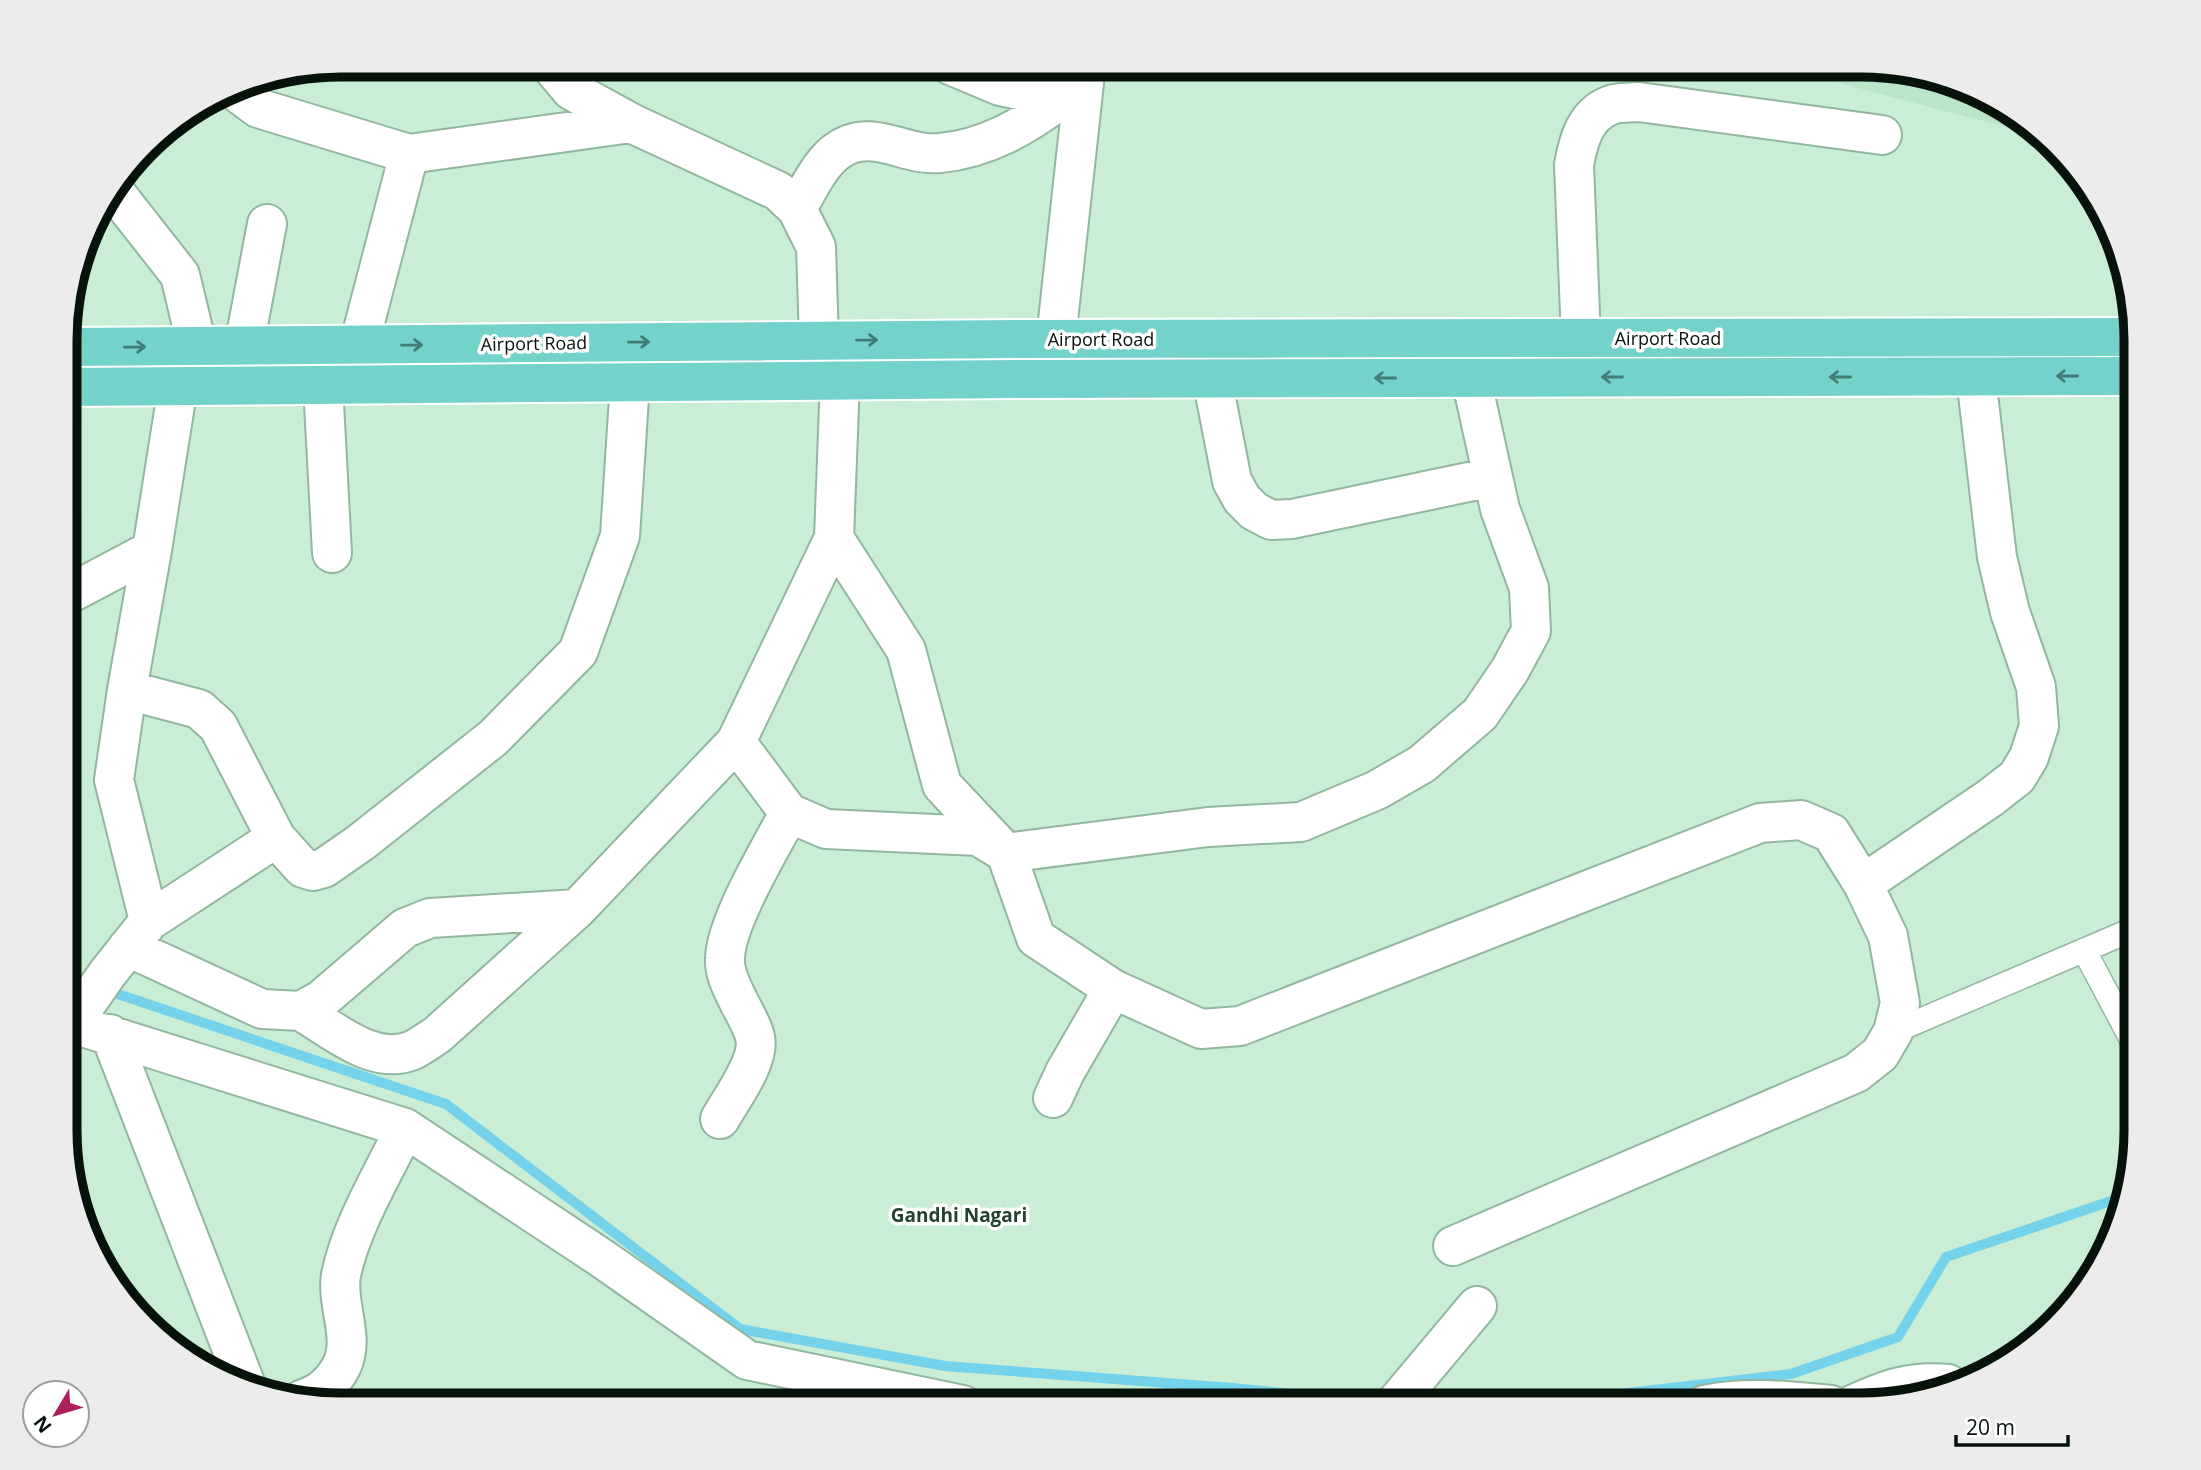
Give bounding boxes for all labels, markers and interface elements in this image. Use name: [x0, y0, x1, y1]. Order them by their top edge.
street label: Airport Road: [1615, 326, 1721, 350]
street label: Airport Road: [1048, 327, 1154, 351]
street label: Airport Road: [481, 330, 587, 356]
one-way arrow: [855, 333, 878, 347]
one-way arrow: [628, 336, 651, 349]
one-way arrow: [400, 338, 423, 351]
one-way arrow: [124, 340, 147, 354]
one-way arrow: [2056, 369, 2079, 383]
one-way arrow: [1601, 370, 1624, 384]
one-way arrow: [1829, 370, 1852, 384]
one-way arrow: [1374, 371, 1397, 385]
district label: Gandhi Nagari: [891, 1202, 1027, 1228]
north arrow: [21, 1379, 91, 1449]
scale bar: [1956, 1404, 2068, 1448]
text: N: [28, 1410, 58, 1439]
text: 20 m: [1966, 1413, 2015, 1441]

